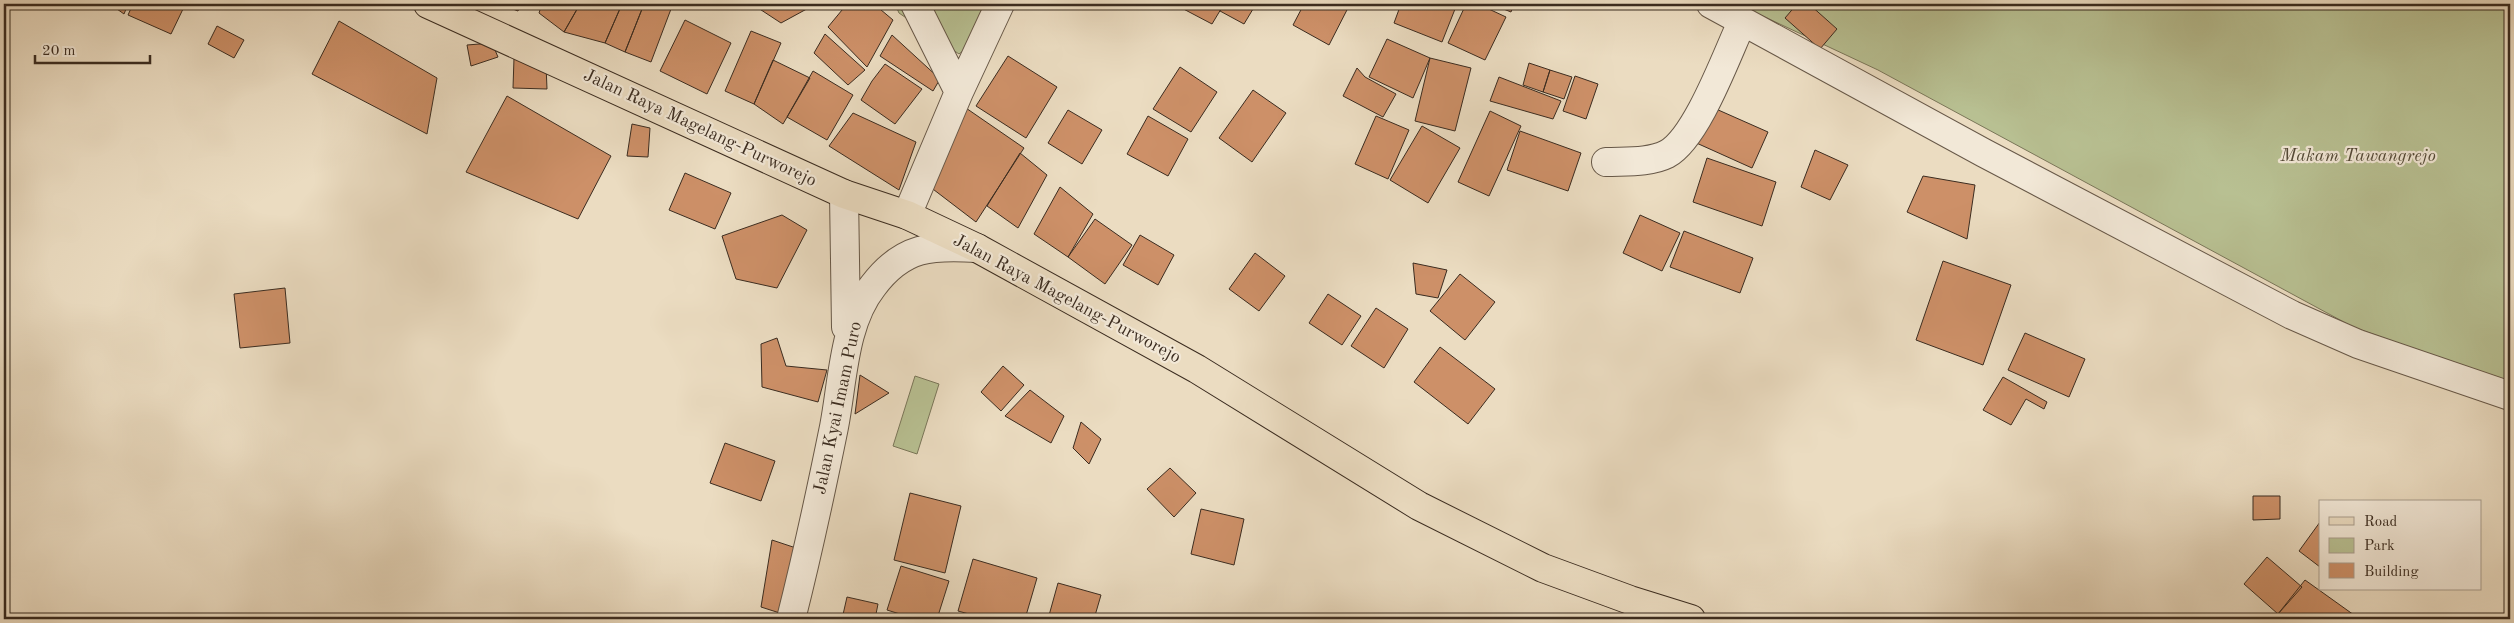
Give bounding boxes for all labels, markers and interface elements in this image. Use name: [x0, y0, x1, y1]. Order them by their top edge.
scale bar: [35, 32, 150, 64]
text: 20 m: [42, 44, 76, 59]
street label: Jalan Raya Magelang-Purworejo: [581, 66, 819, 190]
park label: Makam Tawangrejo: [2279, 147, 2436, 165]
street label: Jalan Raya Magelang-Purworejo: [950, 231, 1184, 367]
street label: Jalan Kyai Imam Puro: [811, 320, 865, 496]
legend: [2319, 500, 2482, 590]
text: Road: [2364, 515, 2398, 530]
text: Park: [2364, 539, 2395, 554]
text: Building: [2364, 565, 2419, 580]

